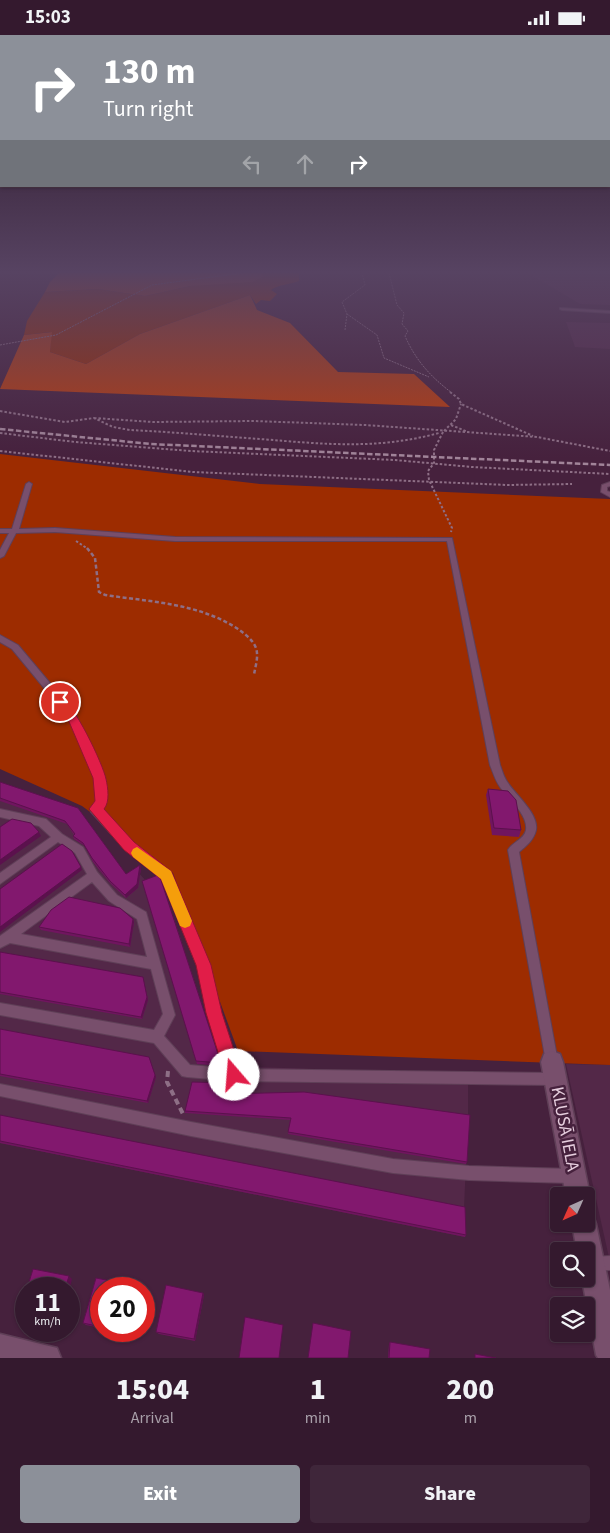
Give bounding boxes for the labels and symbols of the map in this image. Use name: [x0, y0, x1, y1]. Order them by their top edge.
pin: [39, 681, 81, 723]
position arrow: [207, 1048, 259, 1100]
street label: KLUSĀ IELA: [545, 1084, 586, 1174]
north arrow: [550, 1187, 595, 1233]
speed limit sign: 20: [90, 1277, 155, 1342]

